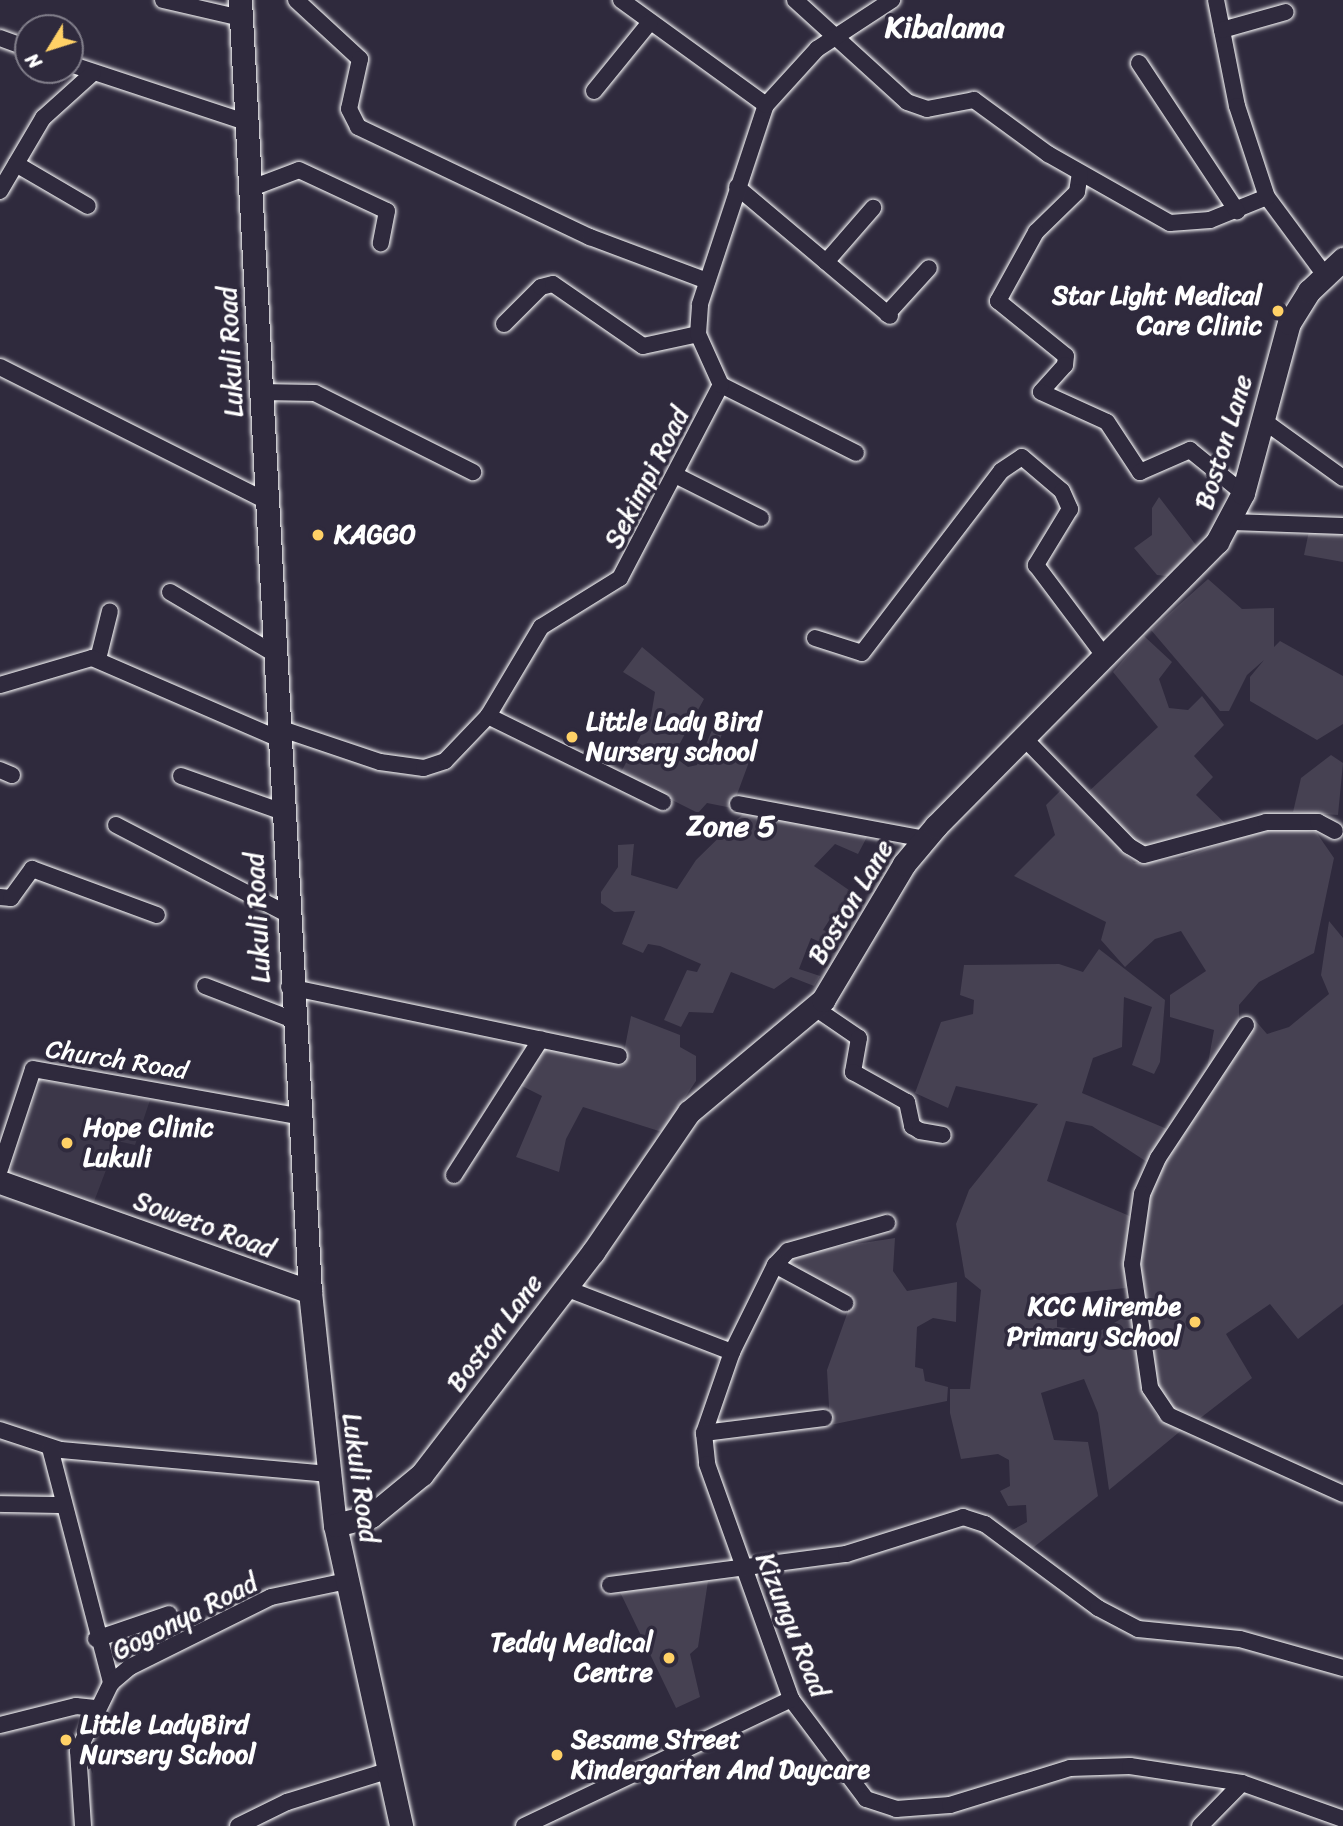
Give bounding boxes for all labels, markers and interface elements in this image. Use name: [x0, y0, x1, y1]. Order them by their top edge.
district label: Kibalama: [885, 9, 1005, 45]
north arrow: [14, 14, 84, 84]
text: N: [17, 46, 51, 76]
place label: Star Light Medical Care Clinic: [1052, 280, 1262, 342]
street label: Lukuli Road: [212, 286, 250, 418]
marker: Star Light Medical Care Clinic: [1268, 301, 1288, 321]
street label: Boston Lane: [1189, 371, 1259, 513]
street label: Sekimpi Road: [598, 402, 696, 554]
place label: KAGGO: [334, 519, 416, 551]
marker: KAGGO: [308, 525, 328, 545]
place label: Little Lady Bird Nursery school: [586, 706, 761, 768]
marker: Little Lady Bird Nursery school: [564, 729, 580, 745]
district label: Zone 5: [686, 808, 776, 844]
street label: Boston Lane: [802, 834, 900, 970]
street label: Lukuli Road: [239, 852, 277, 984]
street label: Church Road: [44, 1033, 190, 1087]
place label: Hope Clinic Lukuli: [83, 1112, 213, 1174]
marker: Hope Clinic Lukuli: [57, 1133, 77, 1153]
street label: Soweto Road: [129, 1185, 279, 1265]
street label: Boston Lane: [441, 1268, 549, 1398]
place label: KCC Mirembe Primary School: [1007, 1291, 1181, 1352]
marker: KCC Mirembe Primary School: [1187, 1314, 1203, 1330]
street label: Lukuli Road: [335, 1411, 385, 1545]
street label: Kizungu Road: [749, 1548, 835, 1702]
street label: Gogonya Road: [107, 1567, 263, 1667]
place label: Teddy Medical Centre: [491, 1627, 653, 1688]
marker: Teddy Medical Centre: [659, 1648, 679, 1668]
place label: Little LadyBird Nursery School: [80, 1709, 256, 1770]
place label: Sesame Street Kindergarten And Daycare: [571, 1724, 870, 1786]
marker: Little LadyBird Nursery School: [58, 1732, 74, 1748]
marker: Sesame Street Kindergarten And Daycare: [549, 1747, 565, 1763]

